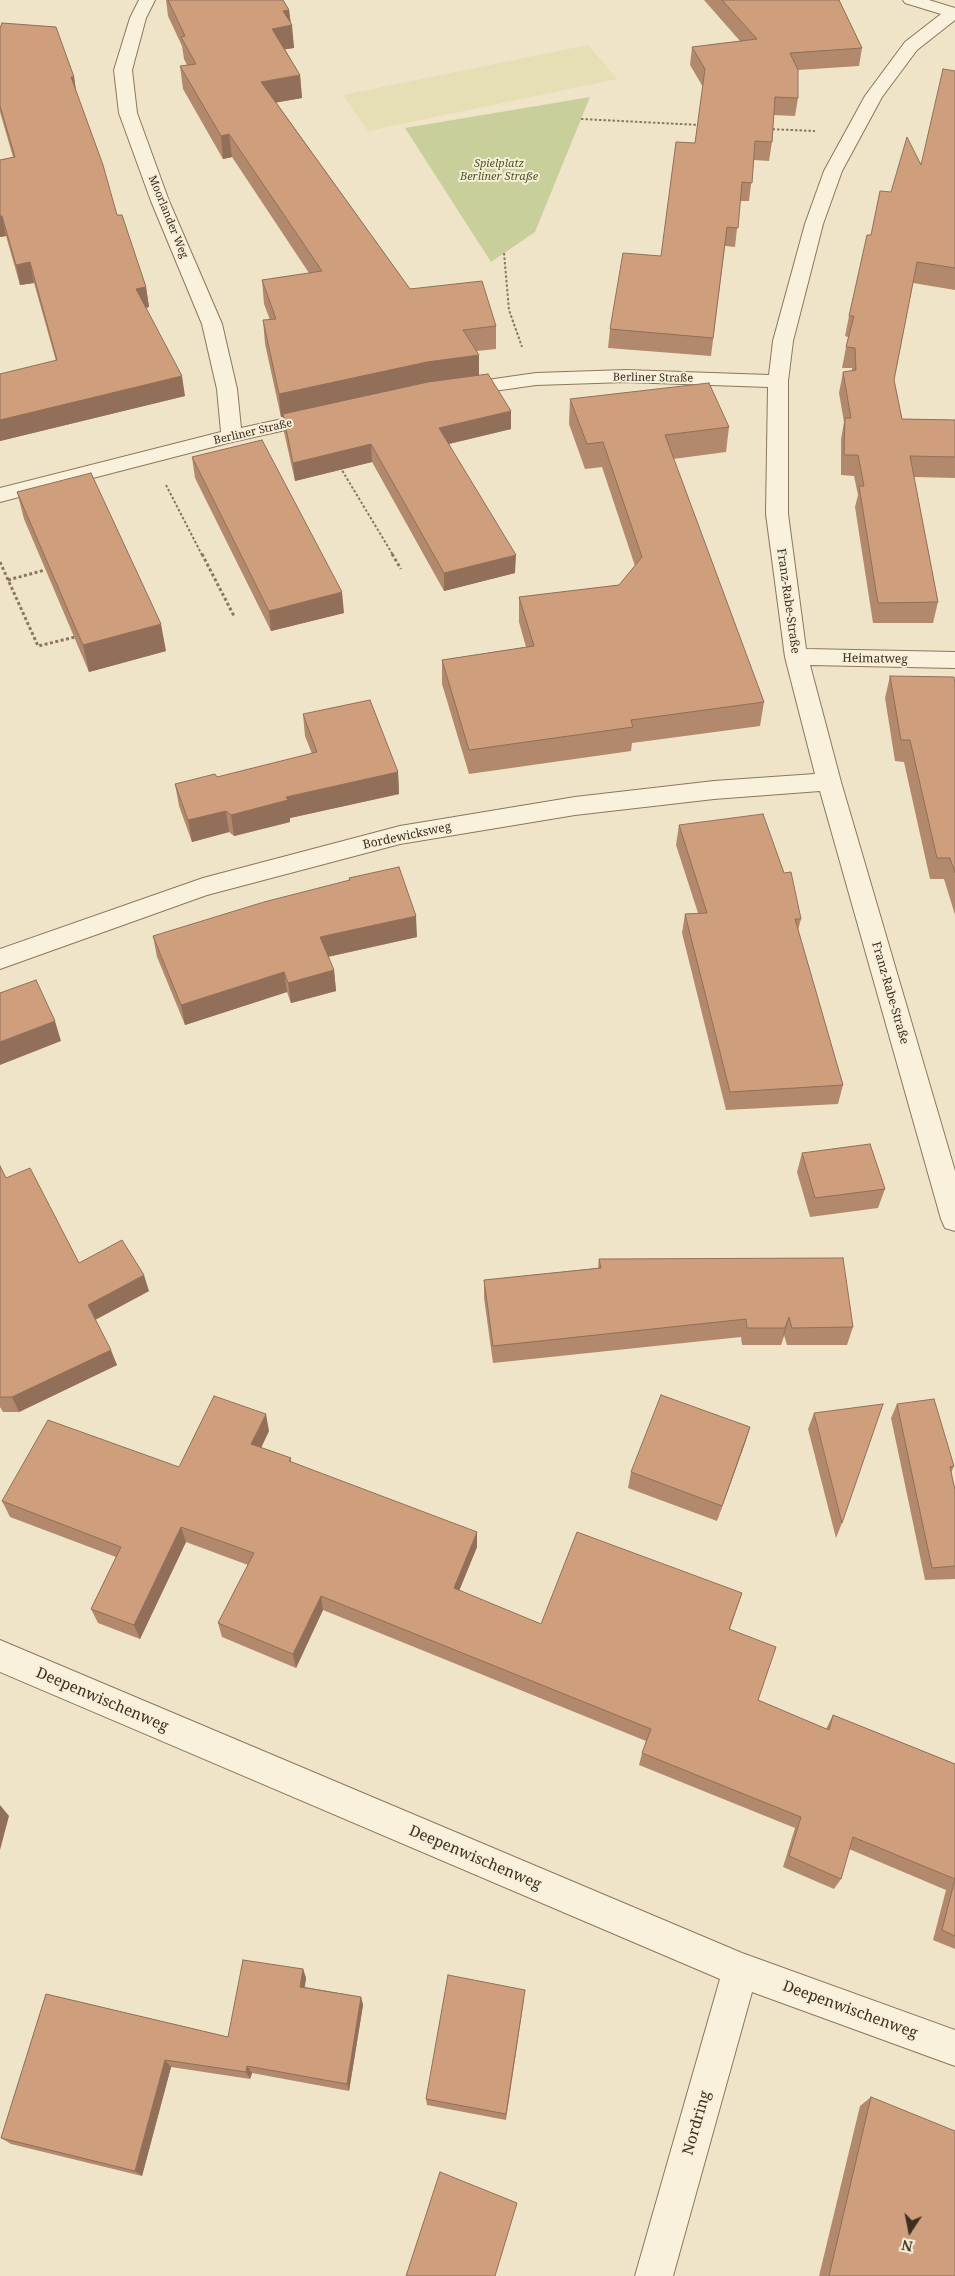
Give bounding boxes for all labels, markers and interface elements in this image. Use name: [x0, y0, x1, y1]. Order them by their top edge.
park label: Spielplatz Berliner Straße: [460, 157, 538, 183]
street label: Moorlander Weg: [145, 174, 191, 260]
street label: Berliner Straße: [613, 371, 693, 385]
street label: Berliner Straße: [212, 417, 294, 447]
street label: Franz-Rabe-Straße: [773, 547, 803, 655]
street label: Heimatweg: [842, 651, 908, 667]
street label: Bordewicksweg: [362, 820, 452, 852]
street label: Franz-Rabe-Straße: [868, 940, 912, 1046]
street label: Deepenwischenweg: [33, 1664, 171, 1736]
street label: Deepenwischenweg: [406, 1822, 544, 1894]
street label: Deepenwischenweg: [780, 1977, 920, 2043]
street label: Nordring: [679, 2089, 715, 2157]
north arrow: [885, 2206, 935, 2256]
text: N: [900, 2236, 914, 2257]

